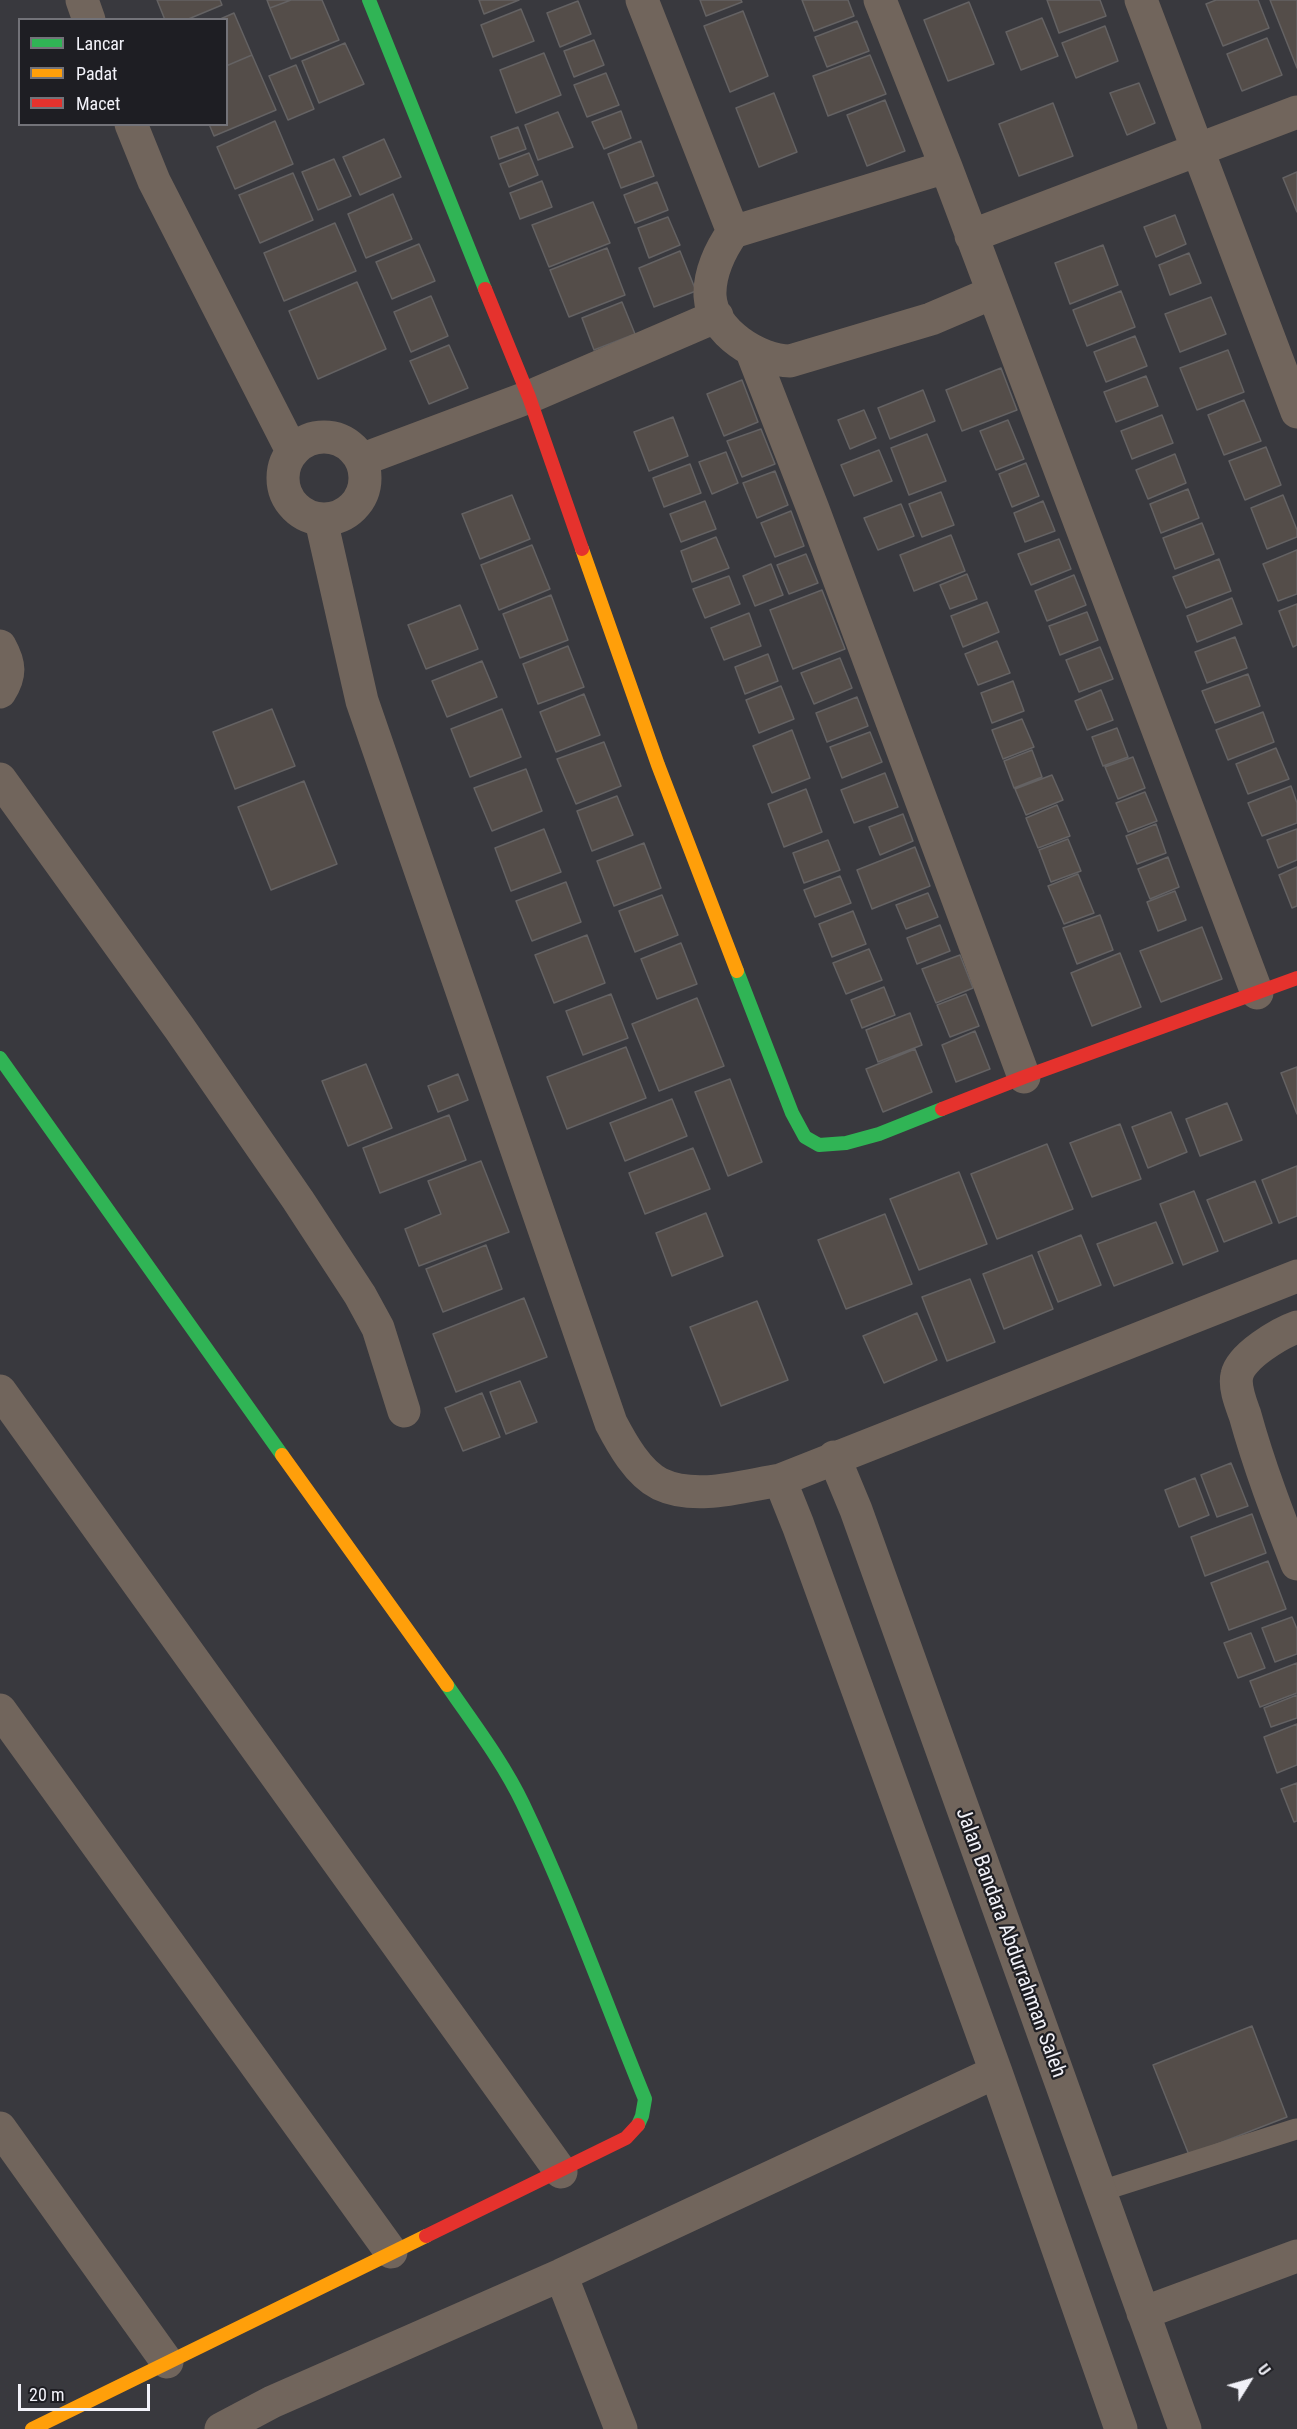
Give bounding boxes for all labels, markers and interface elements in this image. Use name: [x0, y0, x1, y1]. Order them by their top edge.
legend: [18, 18, 228, 126]
text: Lancar: [76, 33, 124, 54]
text: Padat: [76, 63, 117, 84]
text: Macet: [76, 93, 120, 114]
street label: Jalan Bandara Abdurrahman Saleh: [949, 1805, 1071, 2081]
north arrow: [1219, 2351, 1279, 2411]
text: U: [1253, 2360, 1274, 2379]
scale bar: [21, 2372, 153, 2410]
text: 20 m: [29, 2384, 64, 2405]

